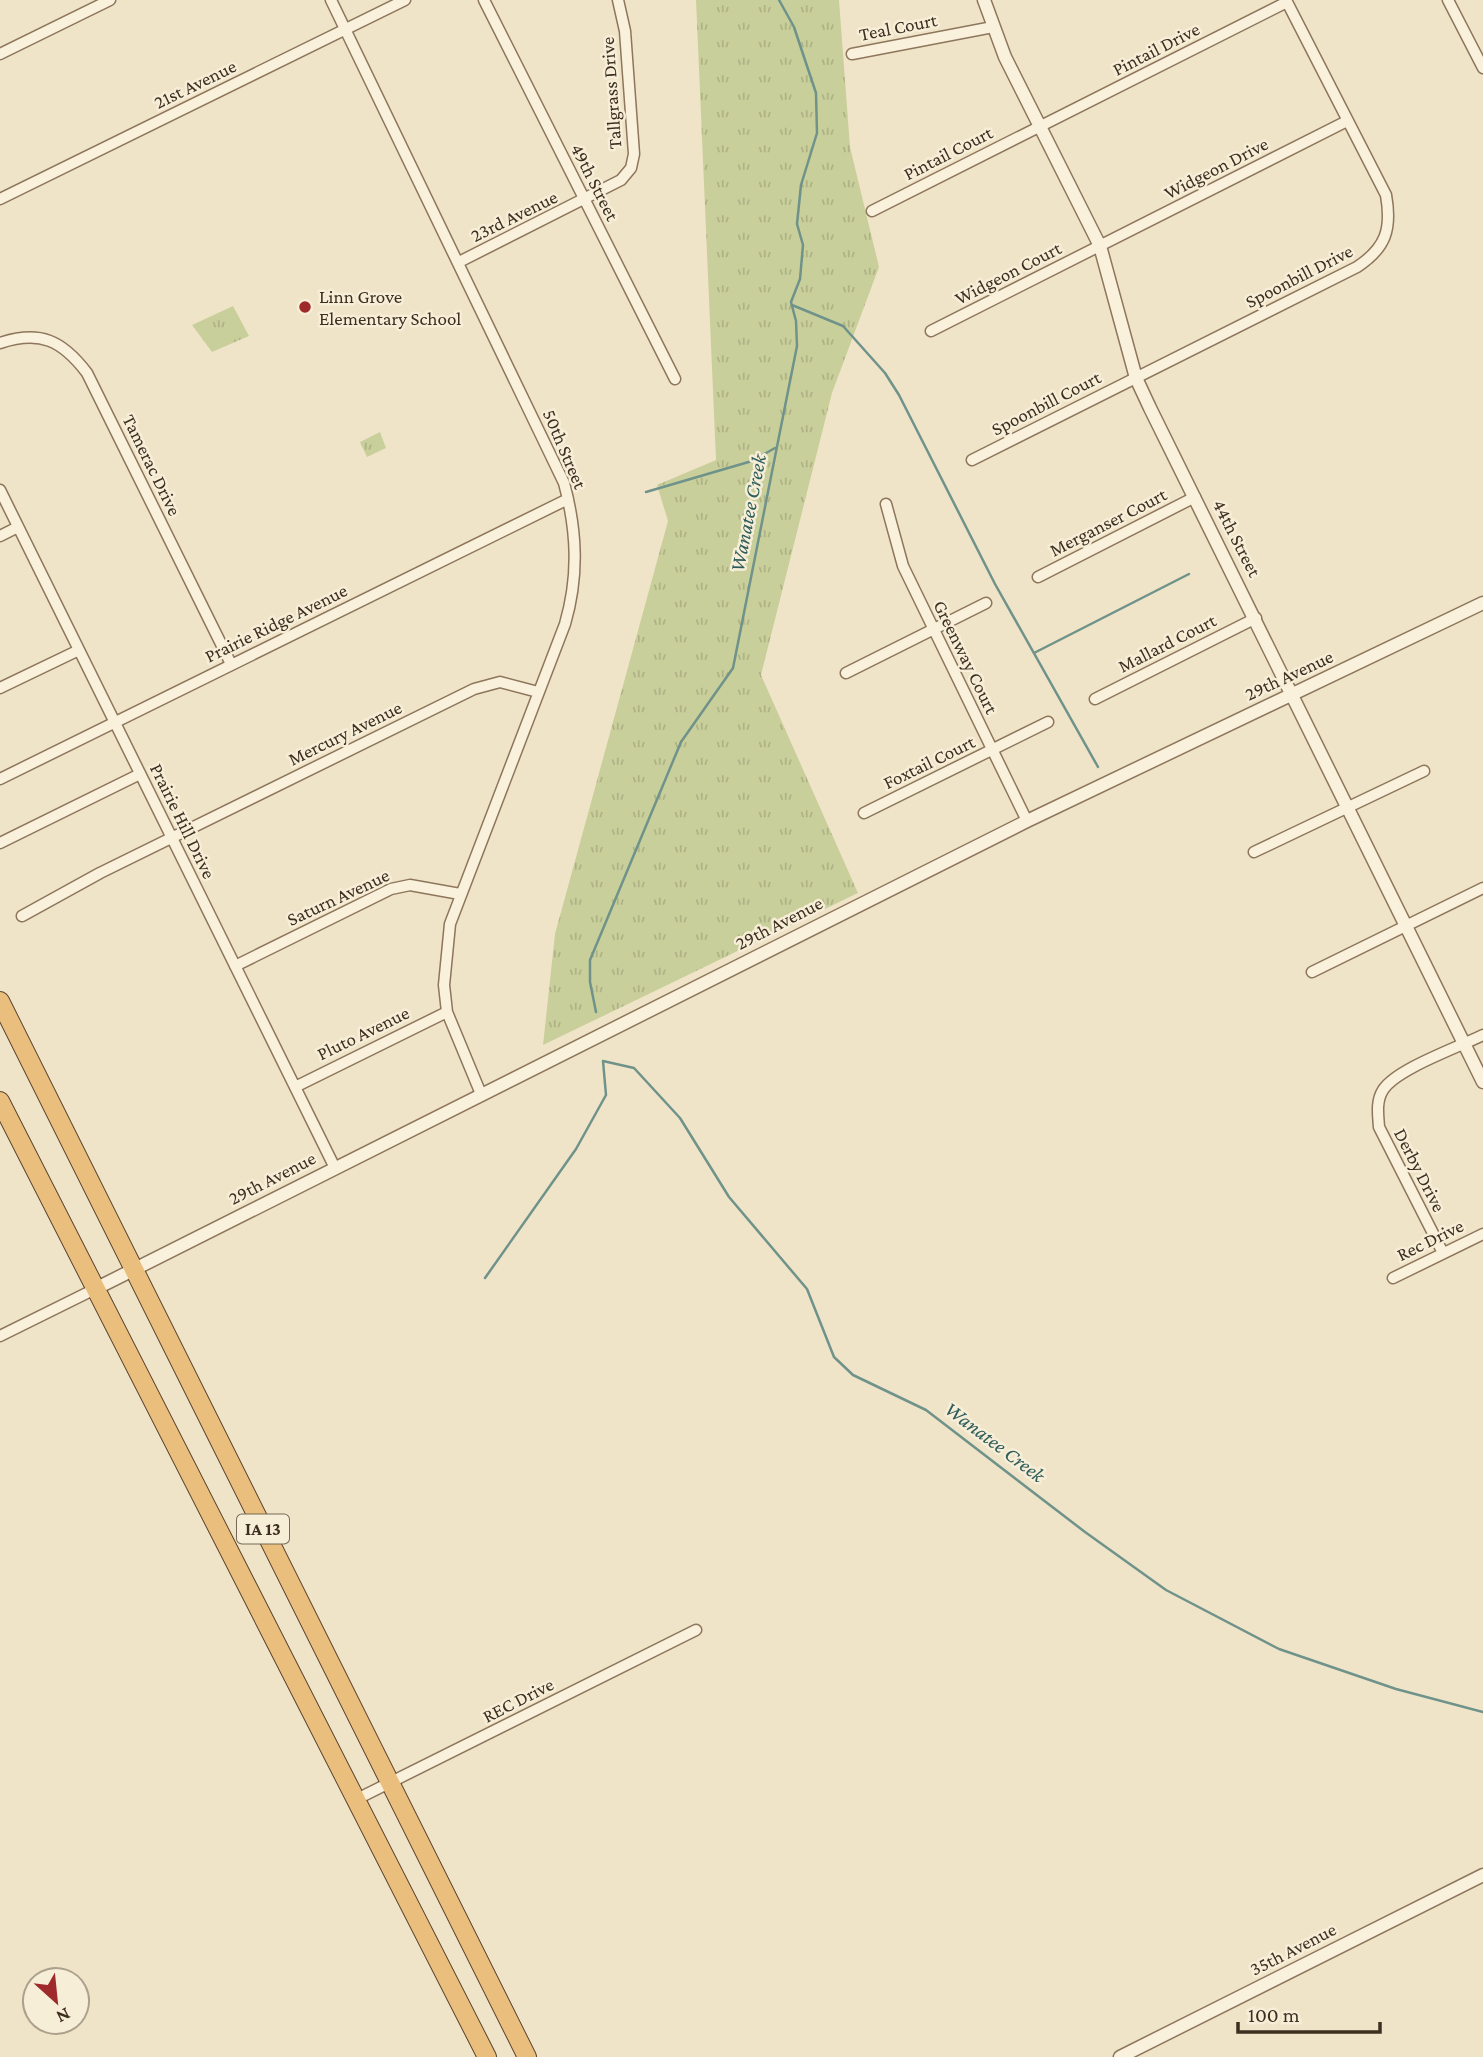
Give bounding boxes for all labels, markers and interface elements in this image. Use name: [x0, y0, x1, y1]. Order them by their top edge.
street label: Teal Court: [857, 9, 939, 45]
street label: Pintail Drive: [1109, 18, 1203, 80]
street label: Tallgrass Drive: [597, 36, 625, 150]
street label: 21st Avenue: [151, 55, 239, 113]
street label: Pintail Court: [900, 121, 997, 184]
street label: Widgeon Drive: [1160, 133, 1272, 203]
street label: 49th Street: [567, 140, 624, 225]
street label: 23rd Avenue: [467, 186, 561, 246]
street label: Widgeon Court: [951, 237, 1065, 309]
street label: Spoonbill Drive: [1242, 240, 1356, 312]
place label: Linn Grove Elementary School: [319, 286, 461, 329]
marker: Linn Grove Elementary School: [297, 299, 313, 315]
street label: Spoonbill Court: [988, 366, 1105, 440]
street label: 50th Street: [539, 406, 591, 493]
street label: Tamerac Drive: [118, 411, 186, 519]
water label: Wanatee Creek: [725, 451, 771, 574]
street label: Merganser Court: [1046, 483, 1171, 561]
street label: 44th Street: [1209, 496, 1266, 581]
street label: Prairie Ridge Avenue: [201, 579, 351, 667]
street label: Greenway Court: [929, 597, 1003, 718]
street label: Mallard Court: [1115, 609, 1220, 677]
street label: 29th Avenue: [1242, 645, 1336, 705]
street label: Mercury Avenue: [285, 696, 405, 770]
street label: Foxtail Court: [880, 731, 979, 793]
street label: Prairie Hill Drive: [146, 760, 220, 882]
street label: Saturn Avenue: [283, 864, 393, 930]
street label: 29th Avenue: [732, 892, 826, 954]
street label: Pluto Avenue: [314, 1002, 412, 1064]
street label: Derby Drive: [1390, 1125, 1450, 1215]
street label: 29th Avenue: [225, 1147, 319, 1209]
street label: Rec Drive: [1393, 1215, 1467, 1265]
water label: Wanatee Creek: [940, 1397, 1050, 1488]
road number: IA 13: [237, 1514, 289, 1544]
street label: REC Drive: [479, 1673, 557, 1727]
street label: 35th Avenue: [1246, 1918, 1340, 1980]
north arrow: [21, 1966, 91, 2036]
scale bar: [1238, 1990, 1380, 2034]
text: N: [53, 2003, 74, 2028]
text: 100 m: [1248, 2003, 1300, 2027]

